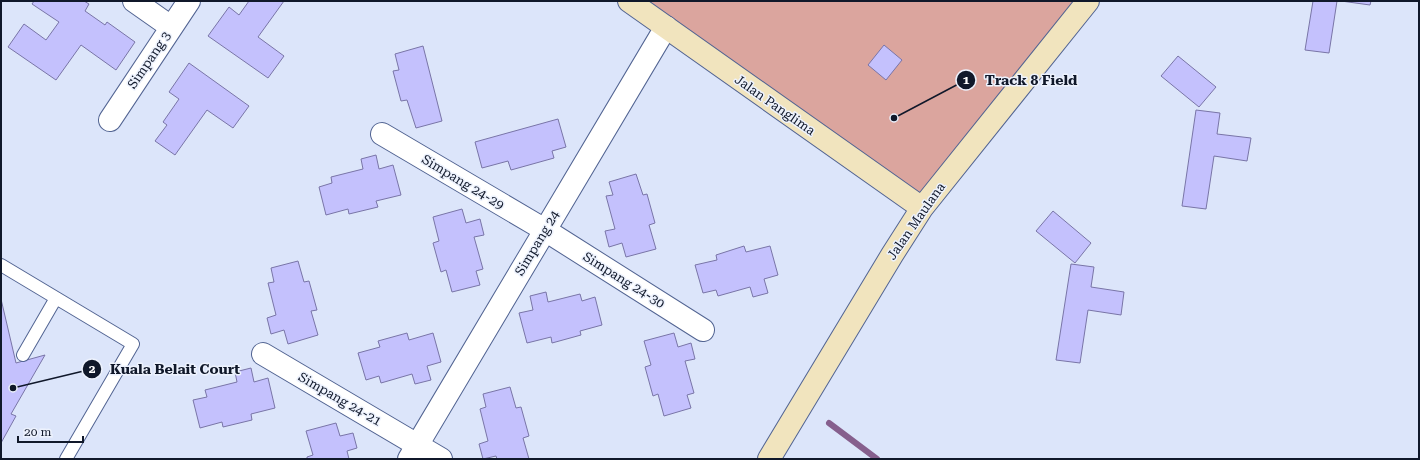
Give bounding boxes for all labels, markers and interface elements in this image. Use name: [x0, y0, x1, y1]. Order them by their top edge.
street label: Simpang 3: [124, 29, 174, 91]
callout: Track 8 Field: [956, 67, 1085, 93]
street label: Jalan Panglima: [732, 72, 818, 138]
text: Track 8 Field: [985, 72, 1078, 88]
text: 1: [963, 73, 970, 87]
street label: Simpang 24-29: [419, 152, 507, 212]
street label: Jalan Maulana: [884, 180, 948, 262]
street label: Simpang 24: [512, 207, 563, 278]
street label: Simpang 24-30: [580, 249, 668, 311]
callout: Kuala Belait Court: [82, 356, 248, 382]
text: Kuala Belait Court: [110, 361, 240, 377]
text: 2: [89, 362, 96, 376]
street label: Simpang 24-21: [296, 369, 384, 429]
scale bar: [18, 418, 83, 444]
text: 20 m: [24, 425, 51, 439]

